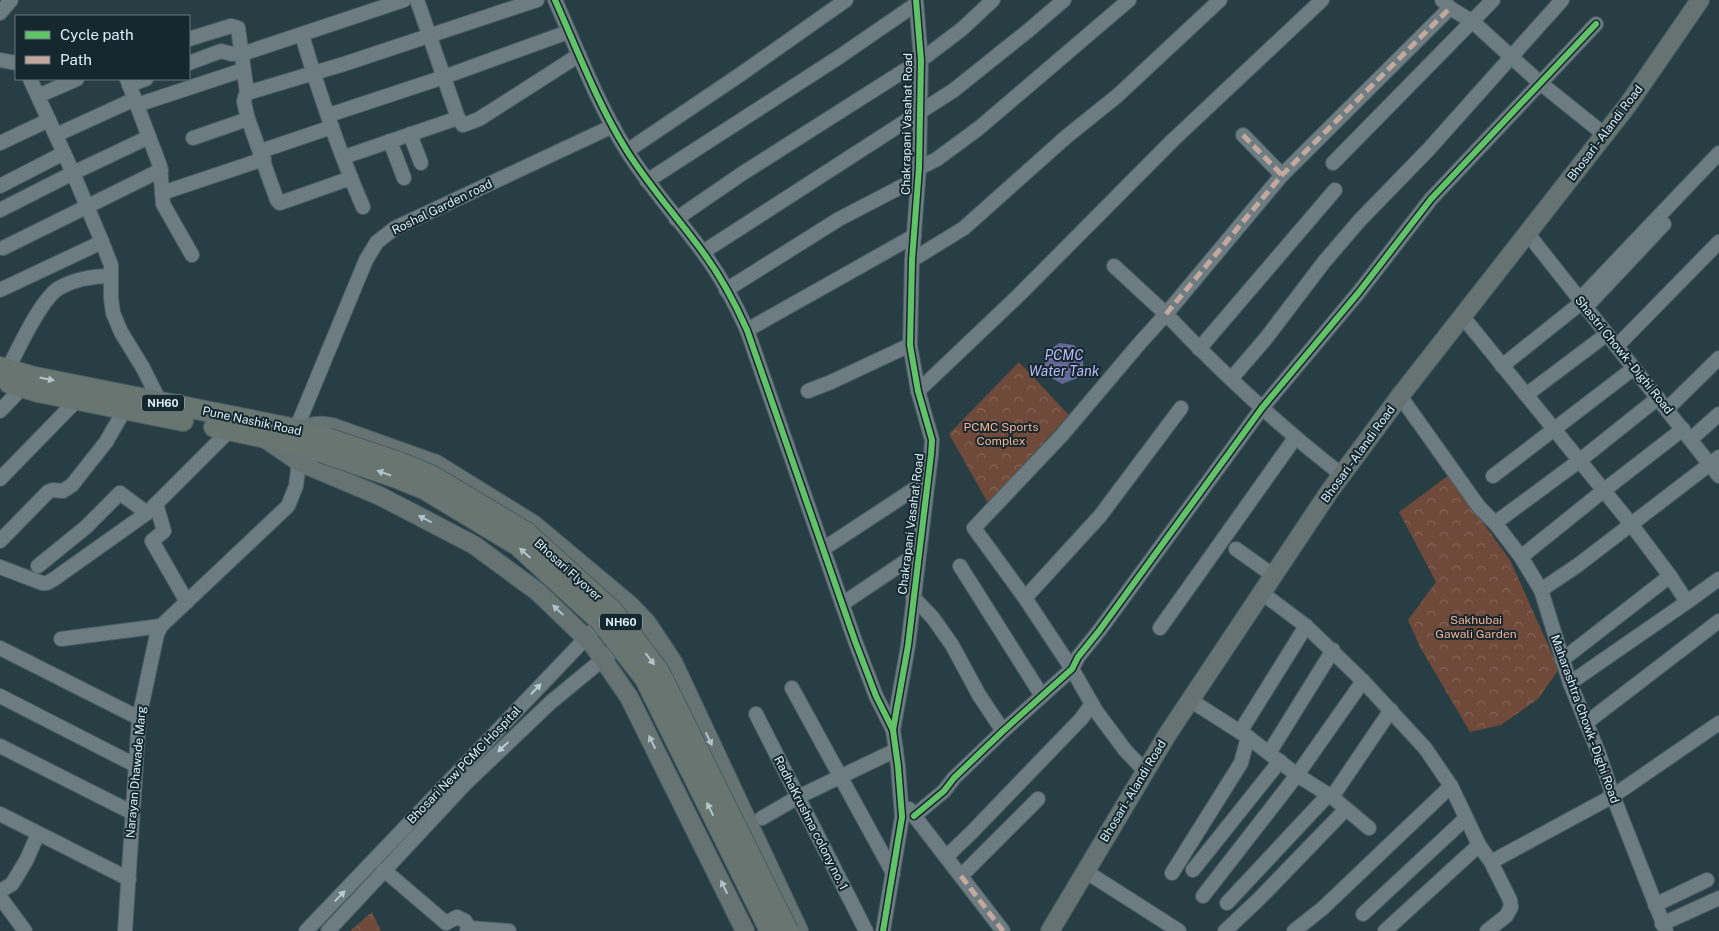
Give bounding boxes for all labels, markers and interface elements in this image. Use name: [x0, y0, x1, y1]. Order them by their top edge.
legend: [15, 15, 190, 80]
text: Cycle path: [60, 26, 134, 43]
text: Path: [60, 51, 92, 68]
street label: Chakrapani Vasahat Road: [899, 53, 915, 195]
street label: Bhosari - Alandi Road: [1564, 82, 1646, 184]
street label: Roshal Garden road: [390, 177, 494, 237]
street label: Shastri Chowk - Dighi Road: [1572, 293, 1676, 417]
water label: PCMC Water Tank: [1029, 347, 1100, 379]
one-way arrow: [39, 375, 55, 383]
road number: NH60: [142, 394, 184, 412]
street label: Bhosari - Alandi Road: [1318, 403, 1398, 505]
street label: Pune Nashik Road: [201, 404, 303, 438]
park label: PCMC Sports Complex: [964, 420, 1038, 448]
street label: Chakrapani Vasahat Road: [895, 453, 927, 595]
one-way arrow: [376, 469, 391, 477]
one-way arrow: [418, 515, 432, 523]
street label: Bhosari Flyover: [531, 536, 605, 604]
one-way arrow: [520, 547, 532, 559]
one-way arrow: [553, 604, 565, 616]
park label: Sakhubai Gawali Garden: [1435, 613, 1517, 641]
road number: NH60: [600, 614, 642, 630]
street label: Maharashtra Chowk - Dighi Road: [1548, 633, 1622, 805]
one-way arrow: [644, 652, 655, 665]
one-way arrow: [530, 684, 542, 696]
street label: Bhosari New PCMC Hospital: [404, 703, 524, 827]
street label: Narayan Dhawade Marg: [123, 705, 149, 839]
one-way arrow: [705, 732, 713, 746]
one-way arrow: [647, 735, 655, 749]
street label: Bhosari - Alandi Road: [1097, 738, 1169, 844]
one-way arrow: [497, 741, 509, 753]
street label: RadhaKrushna colony no. 1: [771, 754, 851, 892]
one-way arrow: [706, 802, 714, 816]
one-way arrow: [720, 880, 728, 894]
one-way arrow: [334, 890, 346, 902]

